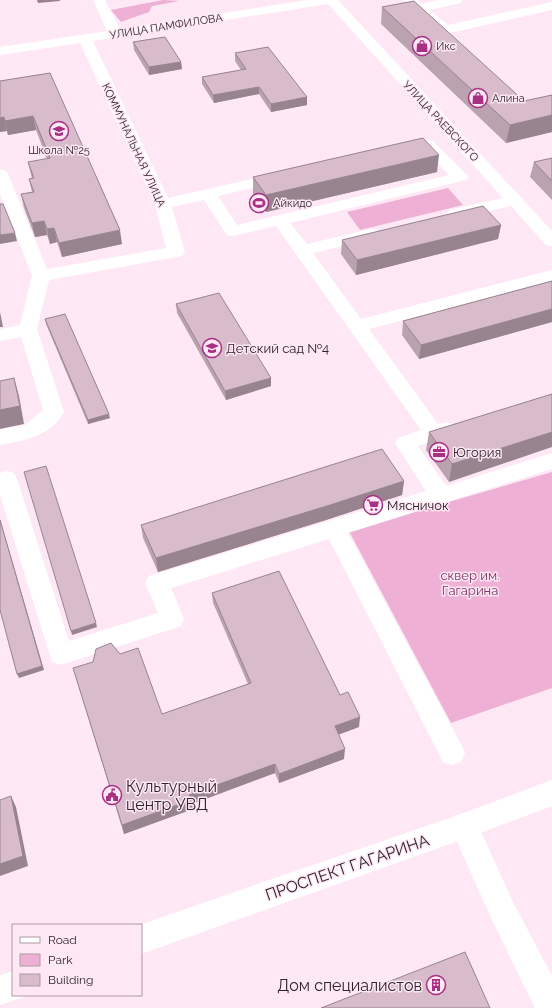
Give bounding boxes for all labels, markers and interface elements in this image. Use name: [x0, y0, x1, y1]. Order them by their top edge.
street label: УЛИЦА ПАМФИЛОВА: [109, 11, 224, 42]
shop icon: Икс: [411, 35, 433, 57]
place label: Икс: [436, 40, 456, 53]
street label: УЛИЦА РАЕВСКОГО: [400, 78, 481, 164]
street label: КОММУНАЛЬНАЯ УЛИЦА: [99, 81, 168, 210]
shop icon: Алина: [467, 87, 489, 109]
place label: Алина: [492, 92, 525, 105]
school or university icon: Школа №25: [48, 120, 70, 142]
place label: Школа №25: [28, 144, 90, 157]
sports icon: Айкидо: [248, 192, 270, 214]
place label: Айкидо: [273, 197, 313, 210]
school or university icon: Детский сад №4: [201, 337, 223, 359]
place label: Детский сад №4: [226, 341, 329, 356]
office icon: Югория: [428, 441, 450, 463]
place label: Югория: [453, 445, 501, 460]
supermarket icon: Мясничок: [362, 494, 384, 516]
place label: Мясничок: [387, 498, 449, 513]
park label: сквер им. Гагарина: [440, 568, 500, 598]
place label: Культурный центр УВД: [126, 777, 217, 814]
public building icon: Культурный центр УВД: [101, 784, 123, 806]
street label: ПРОСПЕКТ ГАГАРИНА: [263, 830, 432, 904]
legend: [12, 924, 142, 996]
text: Road: [48, 933, 77, 947]
text: Park: [48, 953, 73, 967]
text: Building: [48, 973, 94, 987]
building icon: Дом специалистов: [425, 974, 447, 996]
place label: Дом специалистов: [277, 976, 422, 995]

